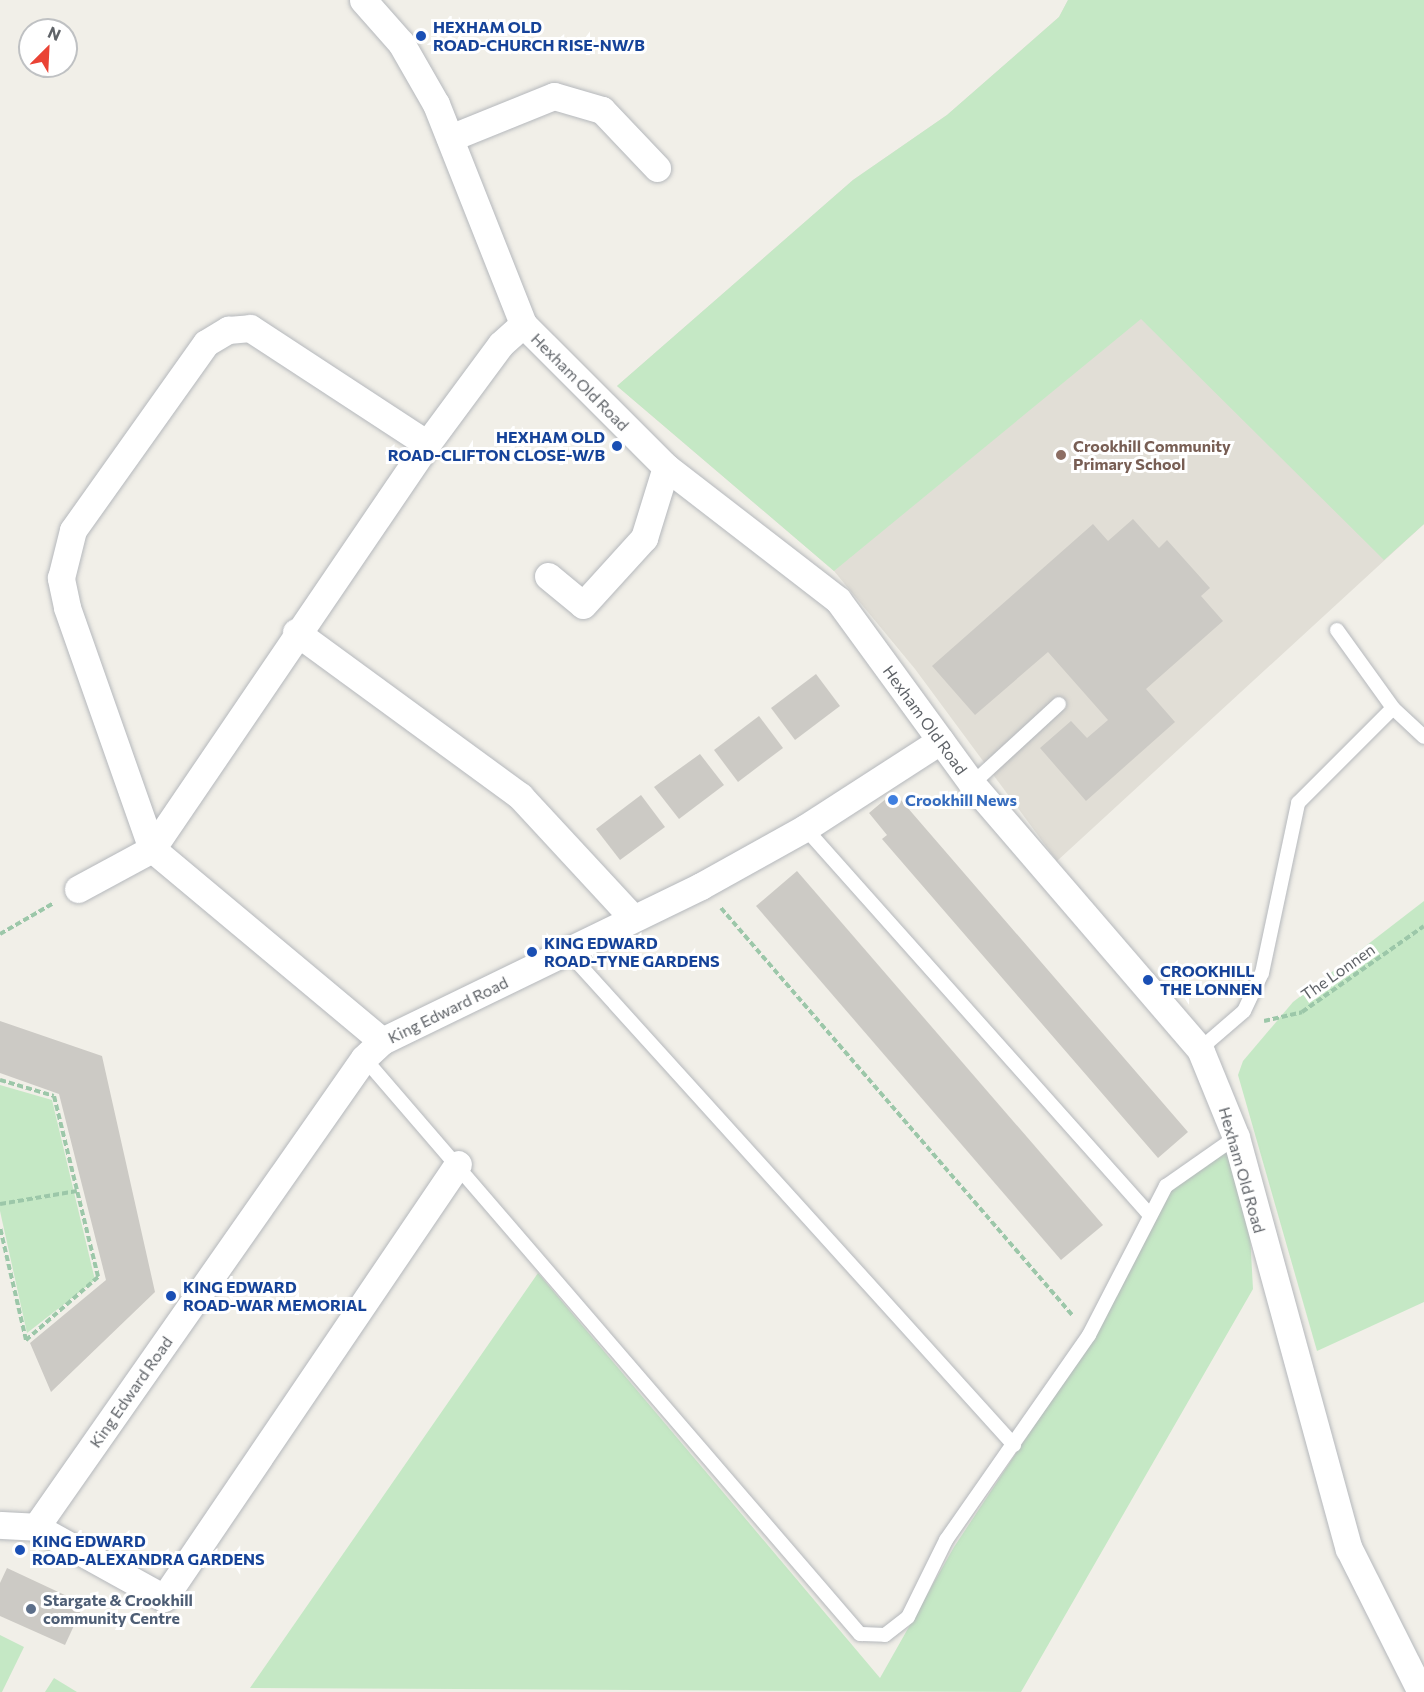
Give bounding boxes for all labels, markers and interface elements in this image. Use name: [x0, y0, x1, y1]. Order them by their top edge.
place label: HEXHAM OLD ROAD-CHURCH RISE-NW/B: [433, 17, 645, 55]
north arrow: [18, 18, 78, 78]
text: N: [45, 22, 64, 44]
marker: HEXHAM OLD ROAD-CHURCH RISE-NW/B: [414, 29, 428, 43]
street label: Hexham Old Road: [527, 329, 633, 435]
place label: HEXHAM OLD ROAD-CLIFTON CLOSE-W/B: [388, 427, 605, 465]
place label: Crookhill Community Primary School: [1073, 436, 1231, 474]
marker: HEXHAM OLD ROAD-CLIFTON CLOSE-W/B: [610, 439, 624, 453]
marker: Crookhill Community Primary School: [1054, 448, 1068, 462]
street label: Hexham Old Road: [879, 662, 971, 778]
place label: Crookhill News: [905, 790, 1017, 810]
marker: Crookhill News: [886, 793, 900, 807]
place label: KING EDWARD ROAD-TYNE GARDENS: [544, 933, 720, 971]
street label: The Lonnen: [1297, 940, 1379, 1004]
marker: KING EDWARD ROAD-TYNE GARDENS: [525, 945, 539, 959]
place label: CROOKHILL THE LONNEN: [1160, 961, 1263, 999]
street label: King Edward Road: [385, 973, 511, 1047]
marker: CROOKHILL THE LONNEN: [1141, 973, 1155, 987]
street label: Hexham Old Road: [1215, 1105, 1269, 1235]
place label: KING EDWARD ROAD-WAR MEMORIAL: [183, 1277, 367, 1315]
marker: KING EDWARD ROAD-WAR MEMORIAL: [164, 1289, 178, 1303]
street label: King Edward Road: [85, 1333, 177, 1451]
place label: KING EDWARD ROAD-ALEXANDRA GARDENS: [32, 1531, 265, 1569]
marker: KING EDWARD ROAD-ALEXANDRA GARDENS: [13, 1543, 27, 1557]
place label: Stargate & Crookhill community Centre: [43, 1590, 193, 1628]
marker: Stargate & Crookhill community Centre: [24, 1602, 38, 1616]

